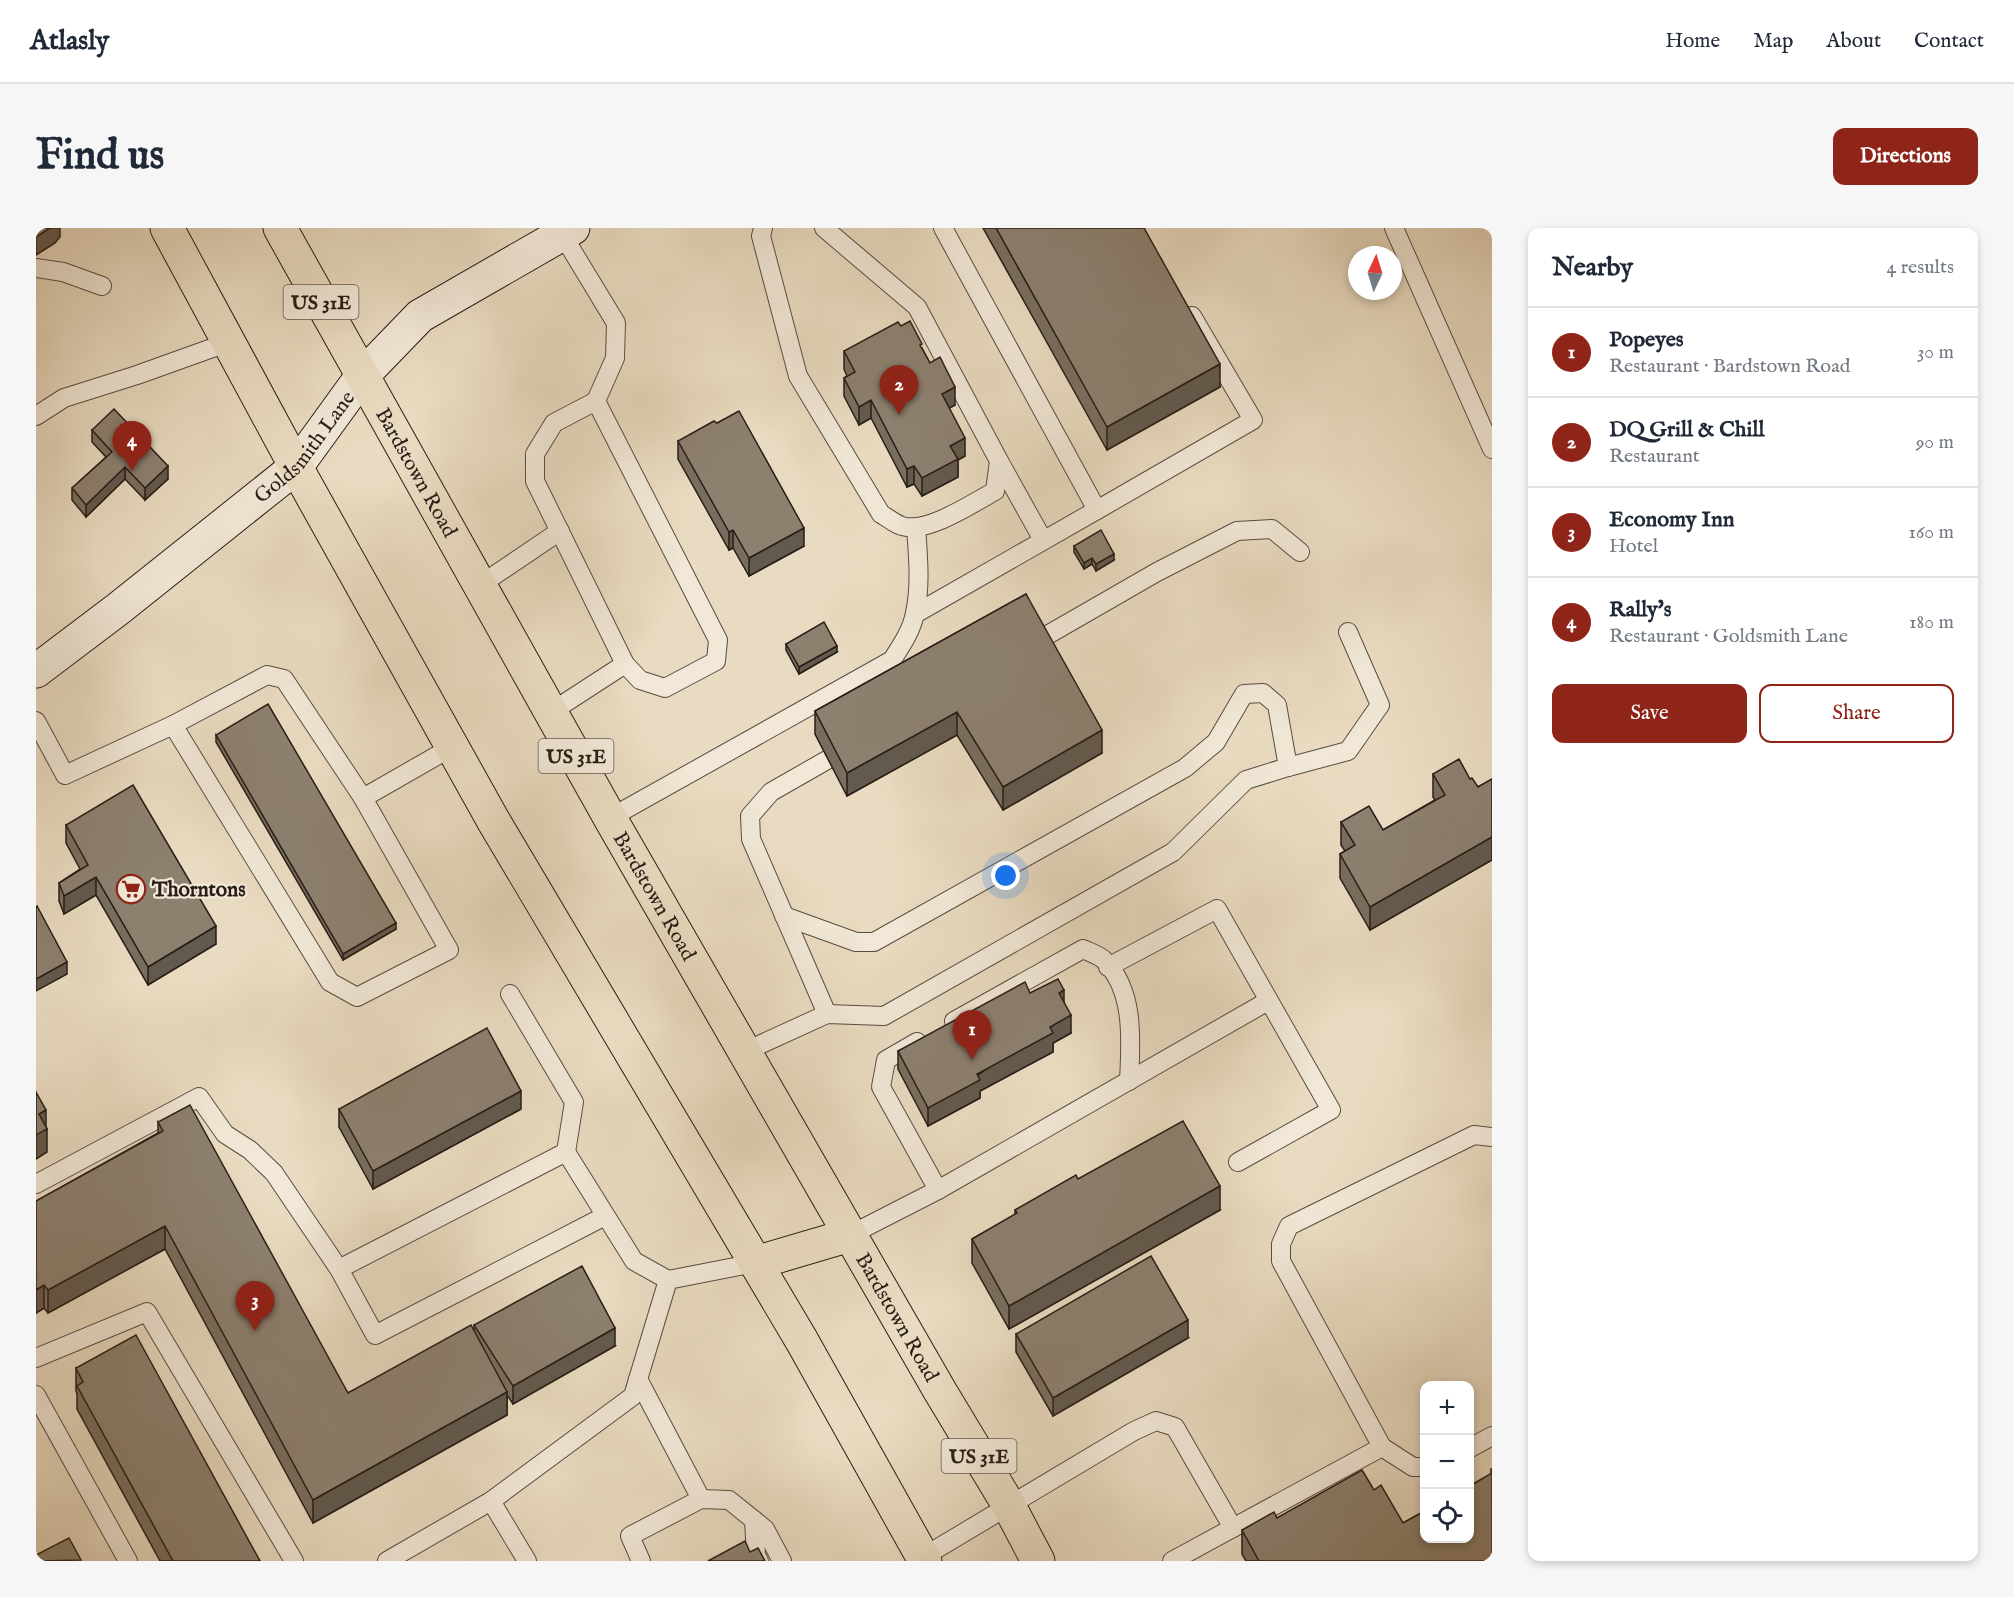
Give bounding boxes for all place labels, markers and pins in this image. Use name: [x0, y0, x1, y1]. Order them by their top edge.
pin: 2: [880, 366, 918, 415]
pin: 4: [112, 422, 152, 471]
supermarket icon: Thorntons: [115, 873, 147, 905]
place label: Thorntons: [151, 877, 246, 904]
pin: 1: [952, 1010, 992, 1060]
pin: 3: [236, 1282, 274, 1331]

